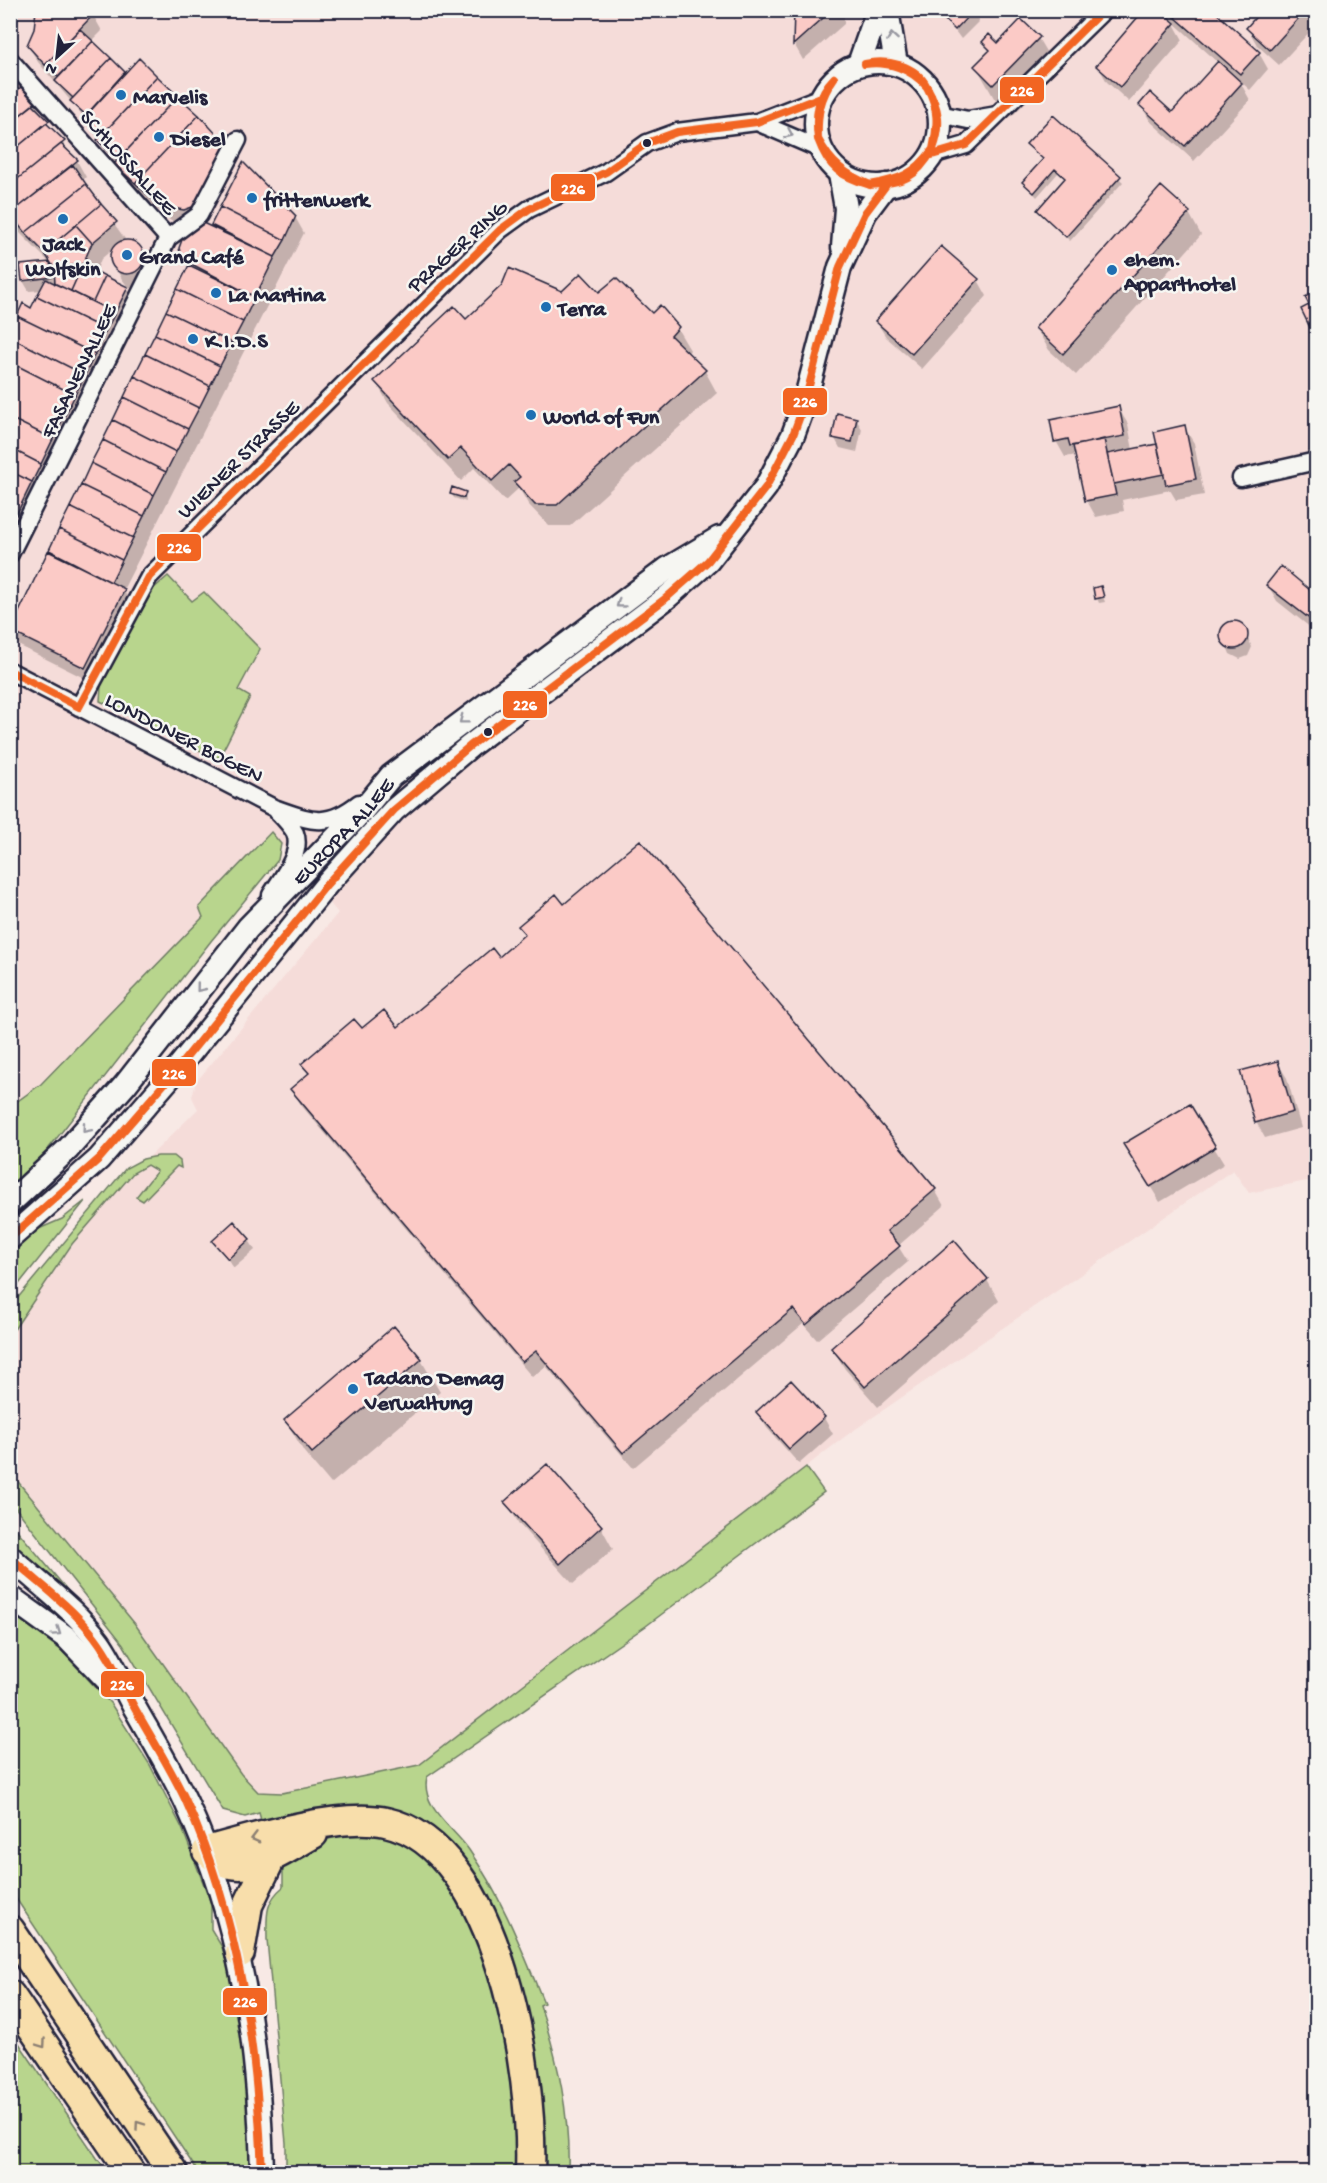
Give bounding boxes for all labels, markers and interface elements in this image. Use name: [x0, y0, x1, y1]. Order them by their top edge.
north arrow: [27, 27, 87, 87]
one-way arrow: [886, 33, 899, 43]
text: N: [42, 56, 61, 78]
line badge: 226: [999, 76, 1045, 104]
text: 226: [1010, 84, 1035, 103]
place label: Marvelis: [133, 86, 209, 112]
marker: Marvelis: [114, 88, 128, 102]
street label: SCHLOSSALLEE: [73, 106, 182, 223]
one-way arrow: [783, 127, 794, 139]
place label: Diesel: [169, 128, 226, 154]
marker: Diesel: [152, 130, 166, 144]
unlabelled marker: [641, 137, 653, 149]
line badge: 226: [550, 173, 596, 202]
text: 226: [561, 182, 586, 201]
place label: frittenwerk: [263, 189, 371, 215]
marker: frittenwerk: [245, 191, 259, 205]
street label: PRAGER RING: [402, 195, 515, 300]
marker: Jack Wolfskin: [56, 212, 70, 226]
place label: Jack Wolfskin: [25, 233, 101, 284]
place label: Grand Café: [139, 246, 244, 272]
marker: Grand Café: [120, 248, 134, 262]
place label: ehem. Apparthotel: [1123, 248, 1236, 299]
marker: ehem. Apparthotel: [1105, 263, 1119, 277]
place label: La Martina: [228, 284, 327, 310]
marker: La Martina: [209, 286, 223, 300]
place label: Terra: [556, 298, 607, 324]
street label: FASANENALLEE: [36, 299, 125, 444]
marker: Terra: [539, 300, 553, 314]
place label: K.I.D.S: [204, 330, 268, 356]
marker: K.I.D.S: [186, 332, 200, 346]
line badge: 226: [782, 387, 828, 416]
street label: WIENER STRASSE: [173, 395, 307, 526]
text: 226: [793, 395, 818, 414]
place label: World of Fun: [542, 406, 660, 432]
marker: World of Fun: [524, 408, 538, 422]
line badge: 226: [156, 533, 202, 562]
text: 226: [167, 541, 192, 560]
one-way arrow: [615, 596, 626, 607]
street label: LONDONER BOGEN: [100, 688, 267, 791]
line badge: 226: [502, 690, 548, 719]
text: 226: [513, 698, 538, 717]
one-way arrow: [459, 713, 470, 724]
unlabelled marker: [482, 726, 494, 738]
street label: EUROPA ALLEE: [288, 773, 402, 892]
one-way arrow: [197, 982, 208, 993]
line badge: 226: [151, 1058, 197, 1087]
text: 226: [162, 1067, 187, 1086]
one-way arrow: [82, 1122, 93, 1133]
place label: Tadano Demag Verwaltung: [363, 1367, 504, 1418]
marker: Tadano Demag Verwaltung: [346, 1382, 360, 1396]
one-way arrow: [51, 1625, 62, 1636]
line badge: 226: [100, 1670, 145, 1698]
text: 226: [110, 1678, 135, 1697]
one-way arrow: [250, 1830, 260, 1843]
line badge: 226: [222, 1987, 268, 2016]
text: 226: [233, 1995, 258, 2014]
one-way arrow: [35, 2038, 46, 2049]
one-way arrow: [135, 2120, 146, 2131]

